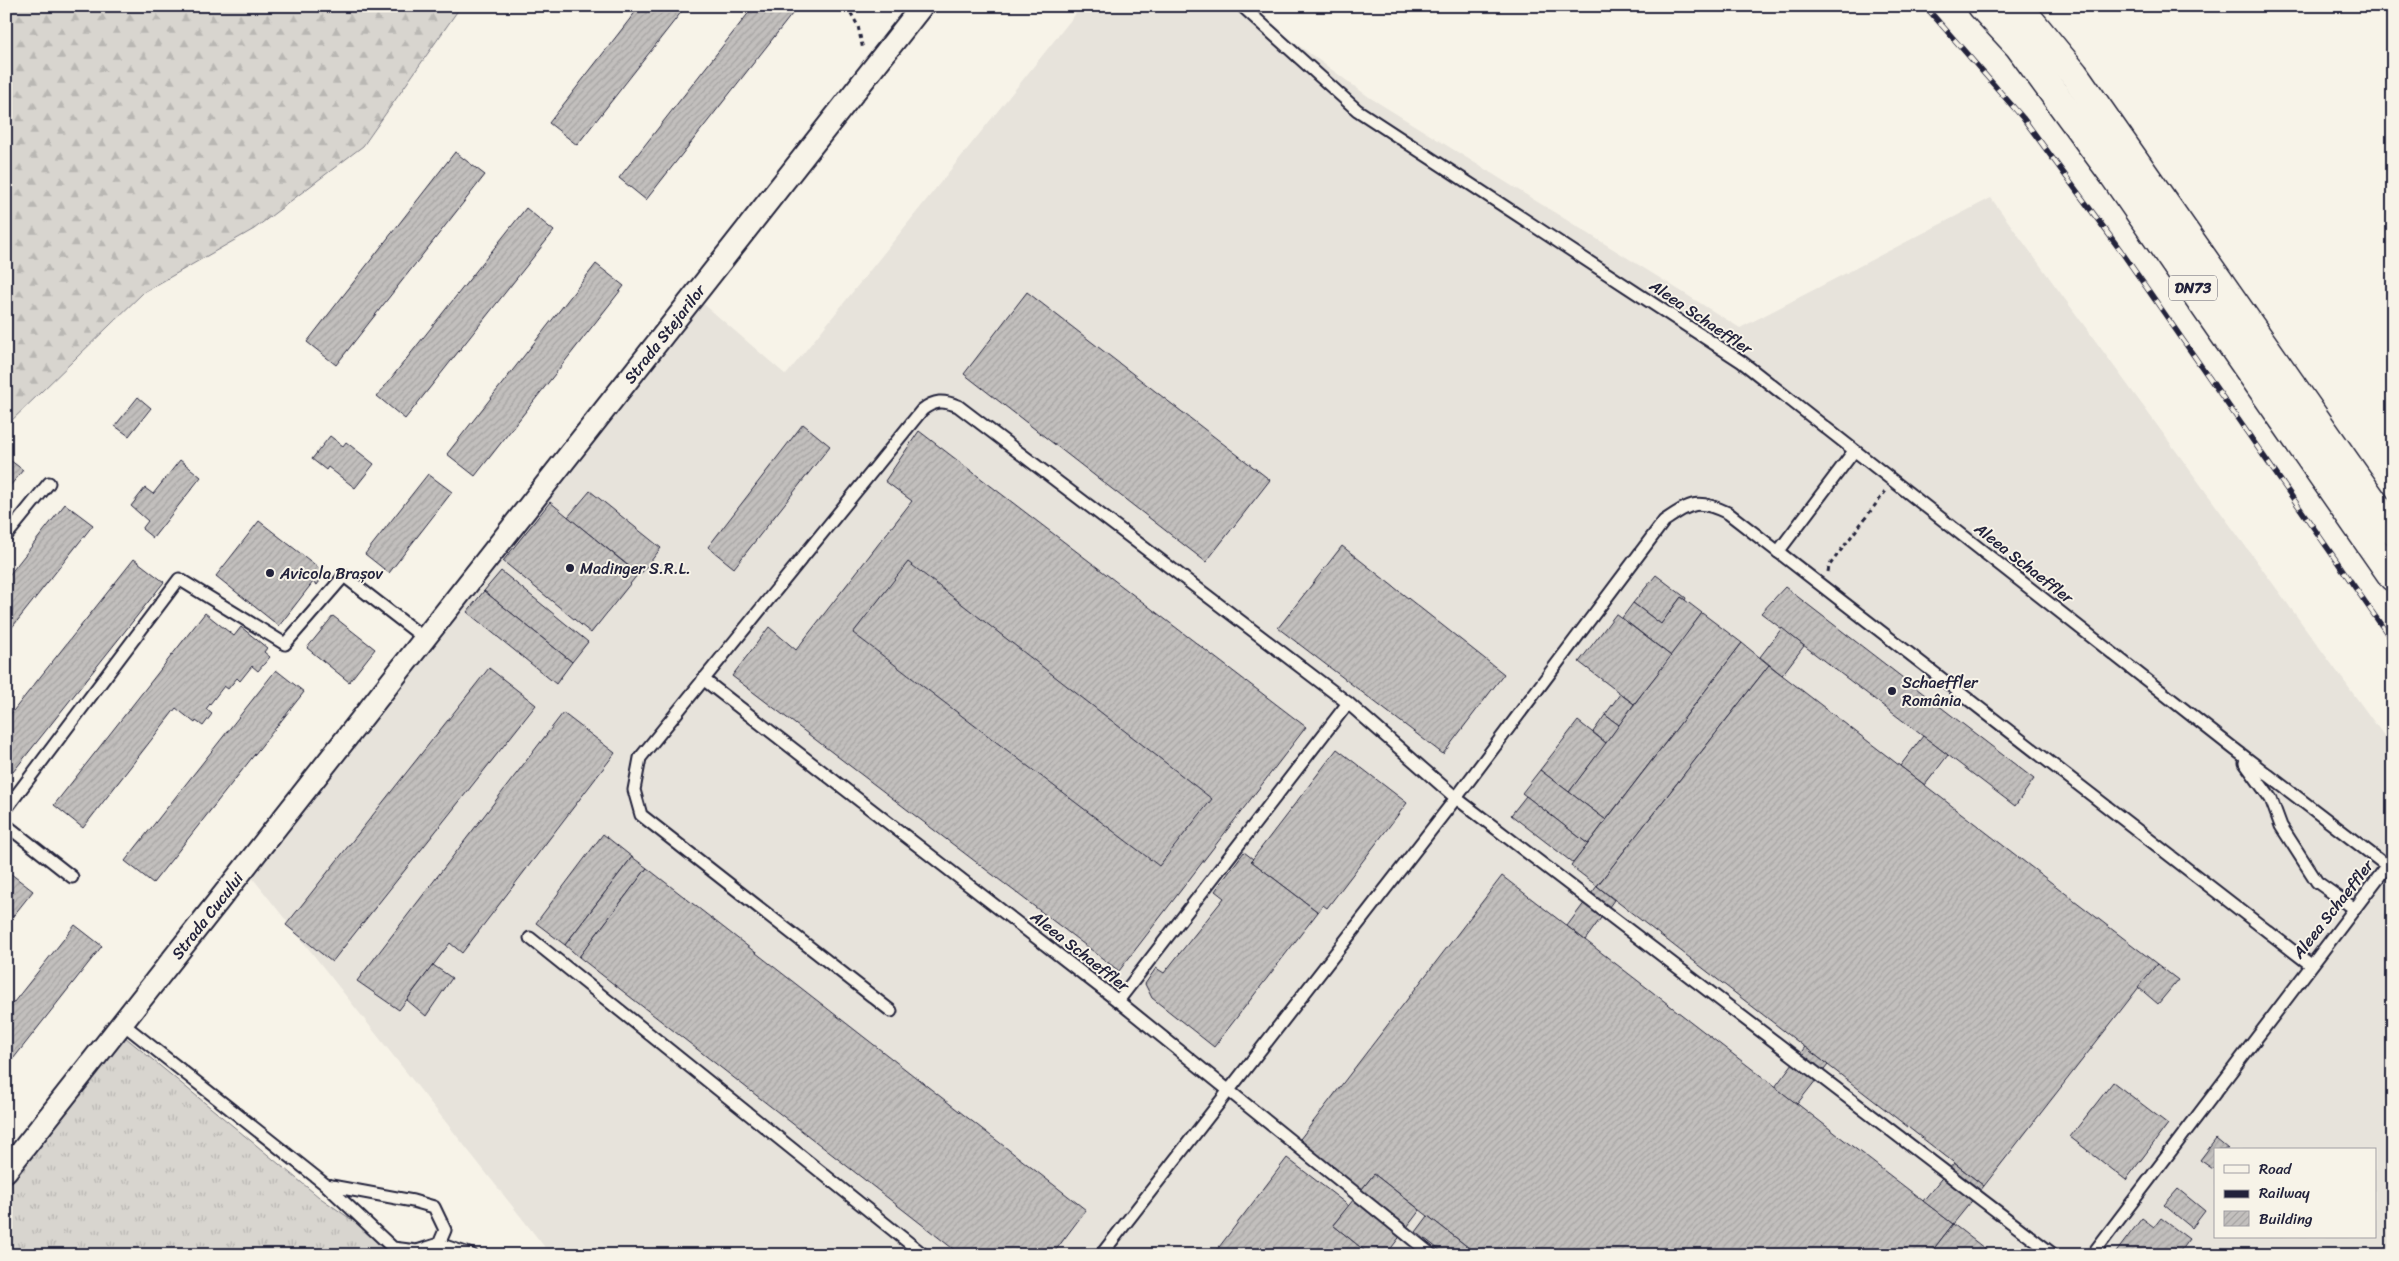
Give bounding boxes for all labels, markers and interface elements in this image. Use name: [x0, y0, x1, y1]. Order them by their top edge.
street label: Aleea Schaeffler: [1643, 271, 1760, 363]
street label: Strada Stejarilor: [616, 276, 714, 390]
road number: DN73: [2169, 276, 2217, 300]
street label: Aleea Schaeffler: [1967, 514, 2081, 612]
place label: Madinger S.R.L.: [580, 554, 691, 583]
place label: Avicola Brașov: [279, 559, 383, 588]
marker: Madinger S.R.L.: [564, 562, 576, 574]
marker: Avicola Brașov: [264, 567, 276, 579]
place label: Schaeffler România: [1902, 668, 1979, 715]
marker: Schaeffler România: [1886, 685, 1898, 697]
street label: Aleea Schaeffler: [2284, 852, 2382, 966]
street label: Strada Cucului: [163, 865, 251, 966]
street label: Aleea Schaeffler: [1023, 902, 1137, 1000]
legend: [2214, 1148, 2376, 1238]
text: Road: [2259, 1156, 2292, 1182]
text: Railway: [2259, 1180, 2310, 1206]
text: Building: [2259, 1206, 2313, 1232]

